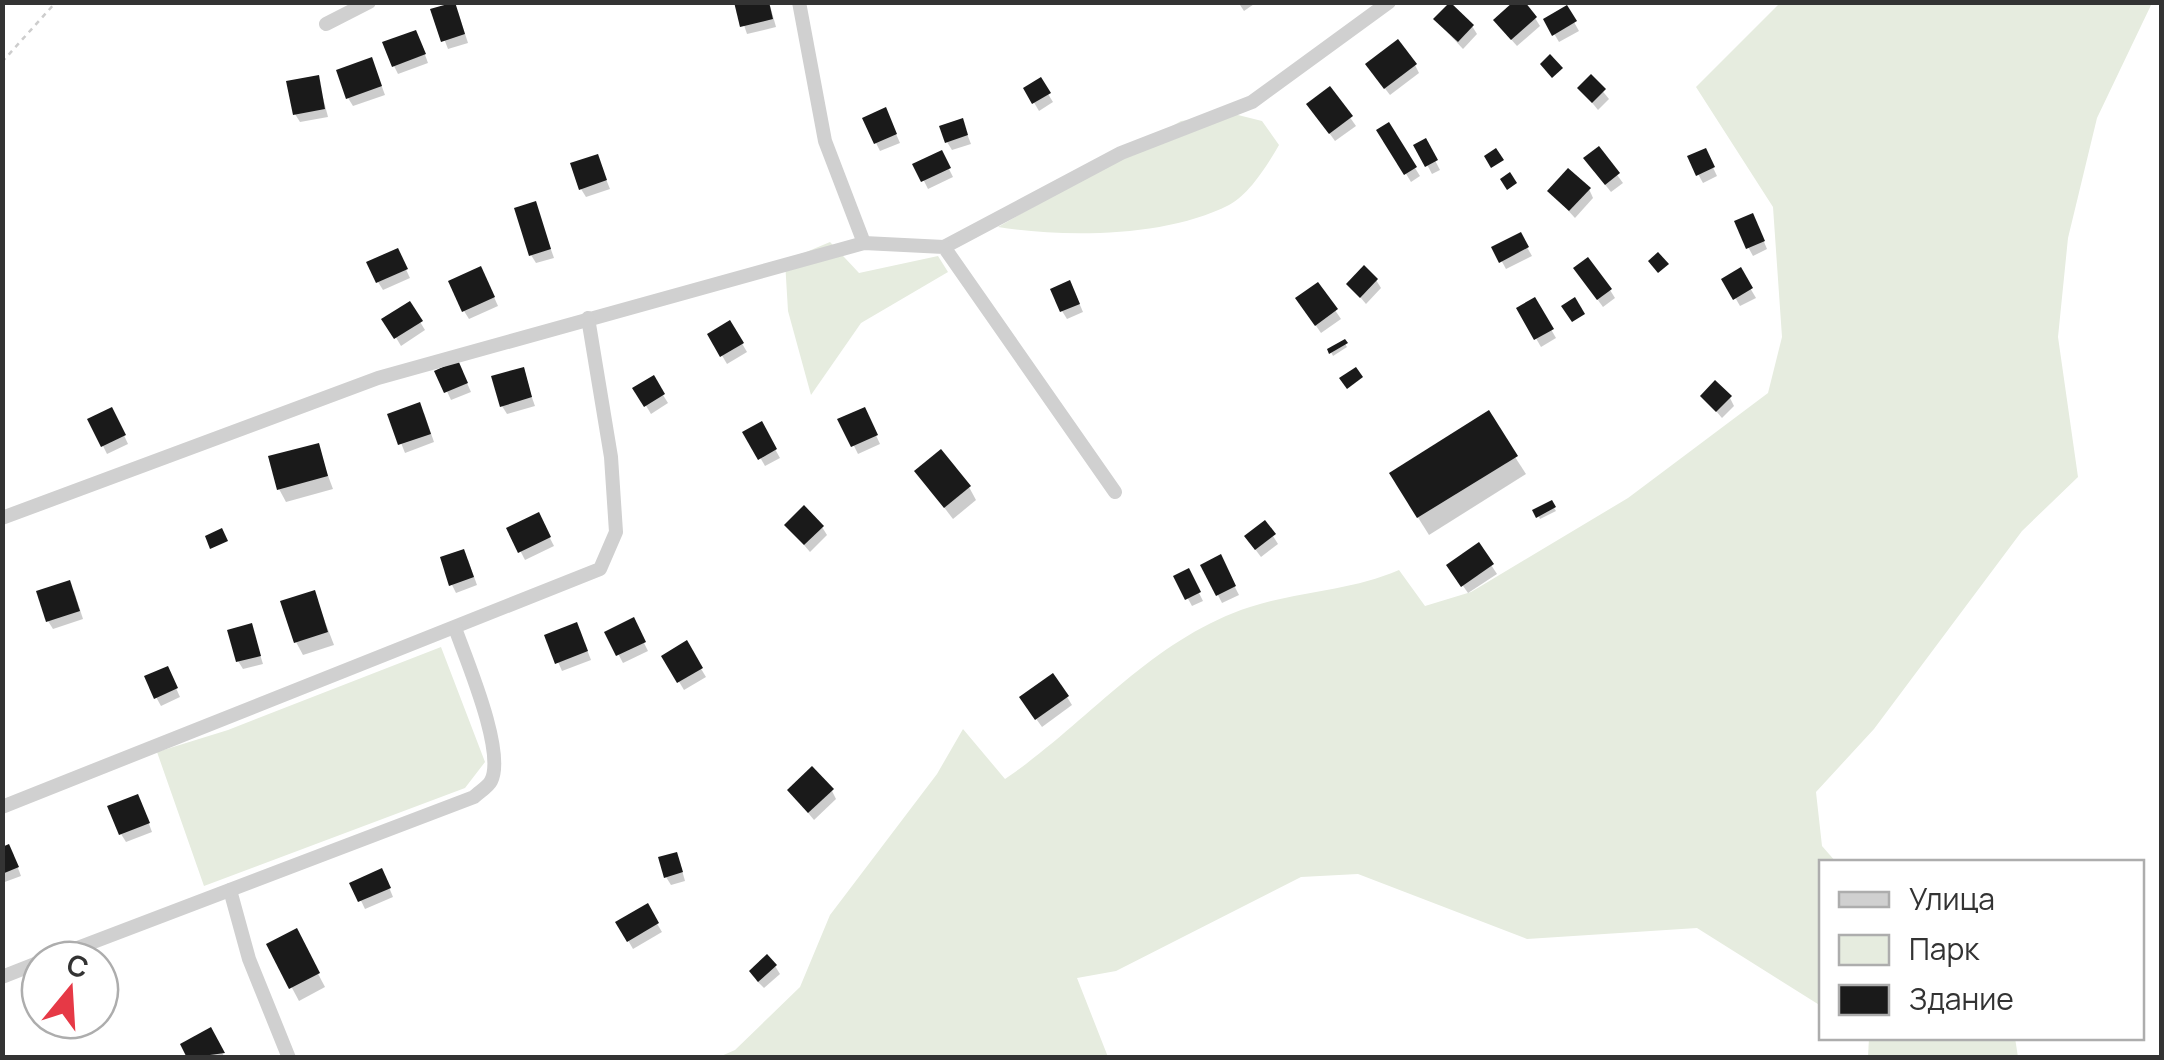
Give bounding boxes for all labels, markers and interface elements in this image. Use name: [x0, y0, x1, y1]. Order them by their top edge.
legend: [1819, 860, 2144, 1040]
text: Улица: [1909, 878, 1995, 919]
text: Парк: [1909, 928, 1980, 969]
north arrow: [20, 940, 120, 1040]
text: С: [62, 944, 94, 987]
text: Здание: [1909, 978, 2014, 1019]

